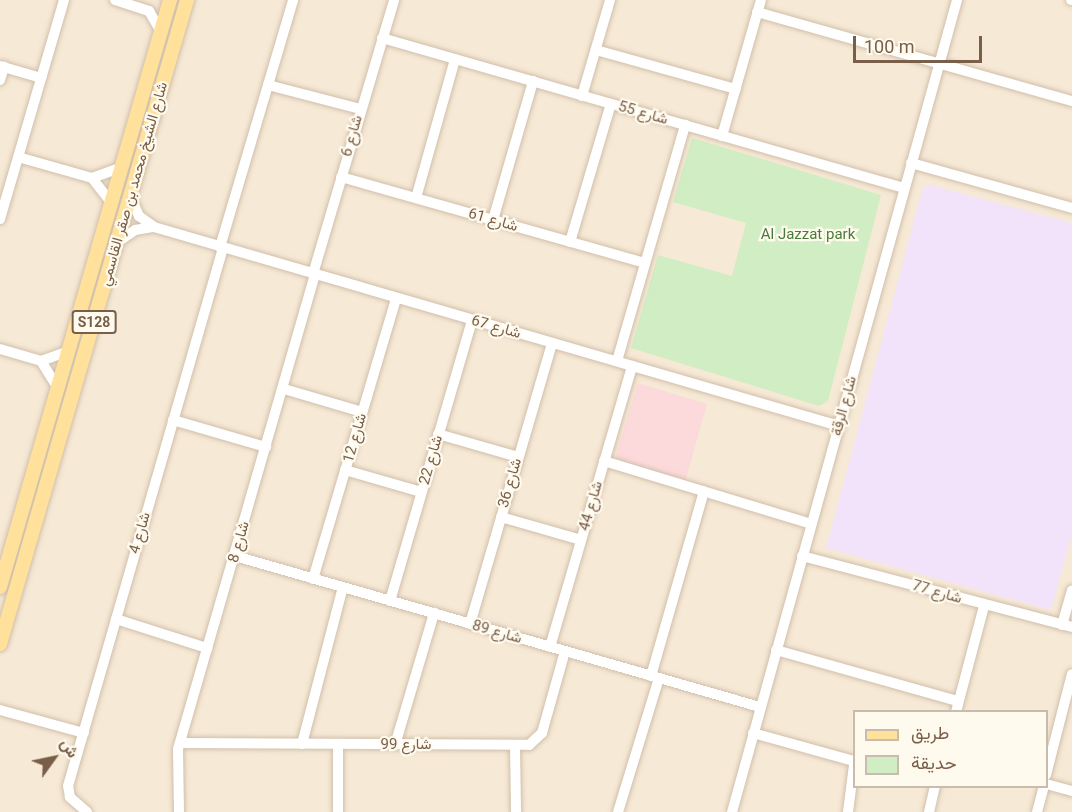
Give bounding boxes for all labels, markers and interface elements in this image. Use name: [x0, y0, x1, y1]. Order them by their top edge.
scale bar: [856, 24, 985, 62]
text: 100 m: [864, 36, 915, 57]
street label: شارع الشيخ محمد بن صقر القاسمي: [96, 80, 172, 288]
street label: شارع 55: [616, 97, 670, 129]
street label: شارع 6: [338, 113, 366, 159]
street label: شارع 61: [466, 204, 520, 236]
park label: Al Jazzat park: [761, 226, 855, 244]
road number: S128: [72, 311, 116, 333]
street label: شارع 67: [469, 311, 523, 343]
street label: شارع الرقة: [827, 374, 861, 438]
street label: شارع 12: [339, 411, 371, 465]
street label: شارع 22: [415, 433, 447, 487]
street label: شارع 36: [494, 456, 526, 510]
street label: شارع 44: [575, 479, 607, 533]
street label: شارع 4: [126, 510, 154, 556]
street label: شارع 8: [225, 519, 253, 565]
street label: شارع 77: [910, 576, 964, 608]
street label: شارع 89: [470, 616, 524, 648]
legend: [853, 710, 1048, 788]
text: طريق: [911, 722, 949, 743]
north arrow: [24, 728, 84, 788]
text: ش: [56, 735, 83, 761]
street label: شارع 99: [381, 736, 431, 754]
text: حديقة: [911, 752, 957, 773]

